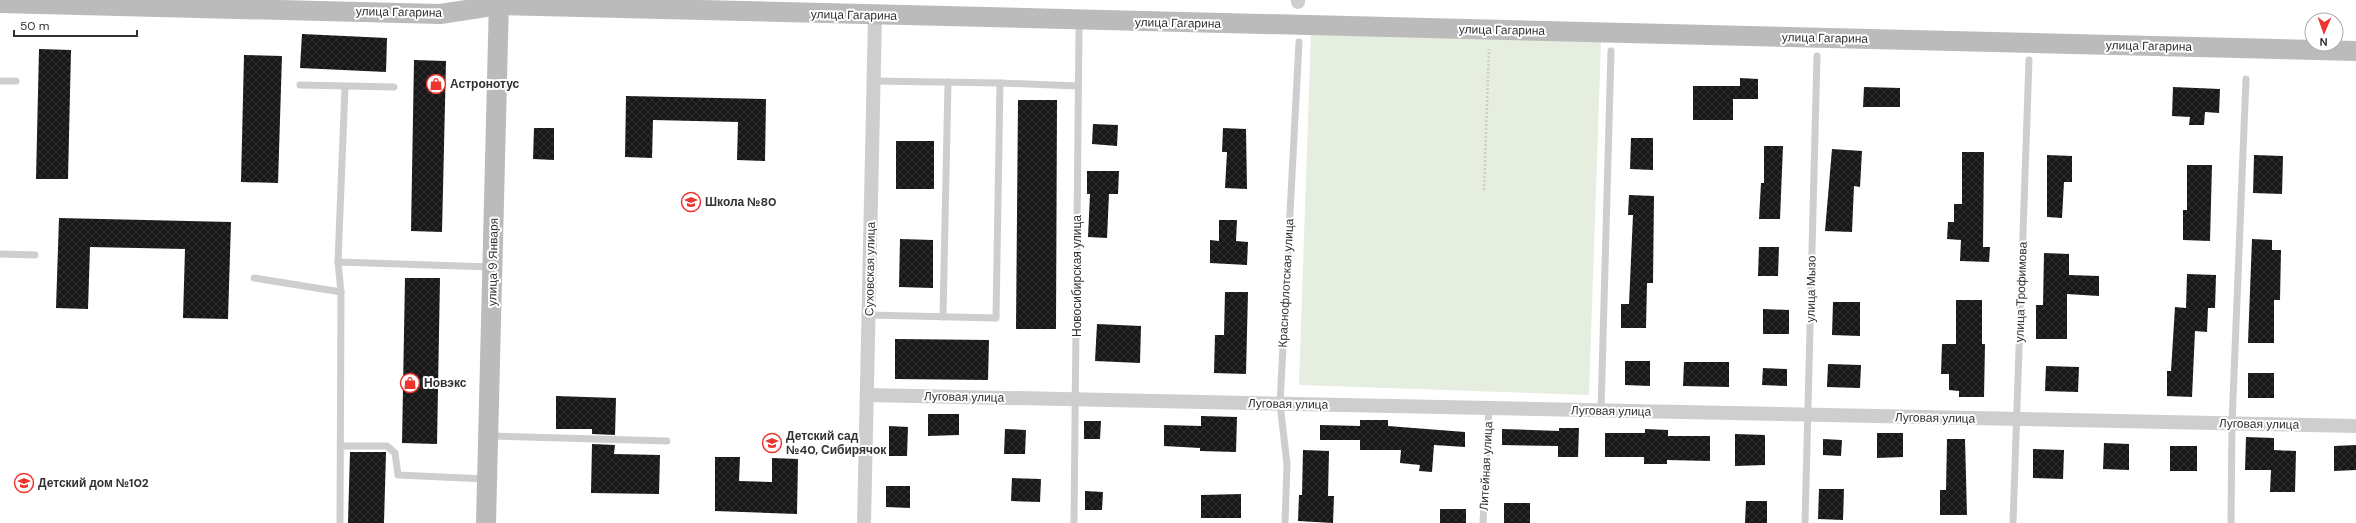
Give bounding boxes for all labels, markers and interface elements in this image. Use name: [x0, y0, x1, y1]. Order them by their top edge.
street label: улица Гагарина: [356, 3, 443, 21]
street label: улица Гагарина: [811, 6, 898, 24]
scale bar: [14, 12, 137, 38]
north arrow: [2304, 12, 2344, 52]
street label: улица Гагарина: [1135, 14, 1222, 32]
text: 50 m: [20, 18, 49, 34]
street label: улица Гагарина: [1459, 21, 1546, 39]
street label: улица Гагарина: [1782, 29, 1869, 47]
text: N: [2319, 35, 2328, 49]
street label: улица Гагарина: [2106, 37, 2193, 55]
shop icon: Астронотус: [425, 73, 447, 95]
place label: Астронотус: [450, 76, 520, 92]
school or university icon: Школа №80: [680, 191, 702, 213]
place label: Школа №80: [705, 194, 776, 210]
street label: Новосибирская улица: [1069, 215, 1085, 337]
street label: улица 9 Января: [484, 218, 502, 306]
street label: Краснофлотская улица: [1275, 218, 1297, 348]
street label: Суховская улица: [861, 221, 879, 316]
street label: улица Трофимова: [2011, 241, 2031, 343]
street label: улица Мызо: [1802, 255, 1820, 323]
shop icon: Новэкс: [399, 372, 421, 394]
place label: Новэкс: [424, 375, 467, 391]
street label: Луговая улица: [924, 388, 1005, 406]
street label: Луговая улица: [1248, 395, 1329, 413]
street label: Луговая улица: [1571, 402, 1652, 420]
street label: Луговая улица: [1895, 409, 1976, 427]
street label: Луговая улица: [2219, 415, 2300, 433]
street label: Литейная улица: [1476, 421, 1496, 511]
place label: Детский сад №40, Сибирячок: [786, 428, 887, 458]
school or university icon: Детский сад №40, Сибирячок: [761, 432, 783, 454]
school or university icon: Детский дом №102: [13, 472, 35, 494]
place label: Детский дом №102: [38, 475, 149, 491]

